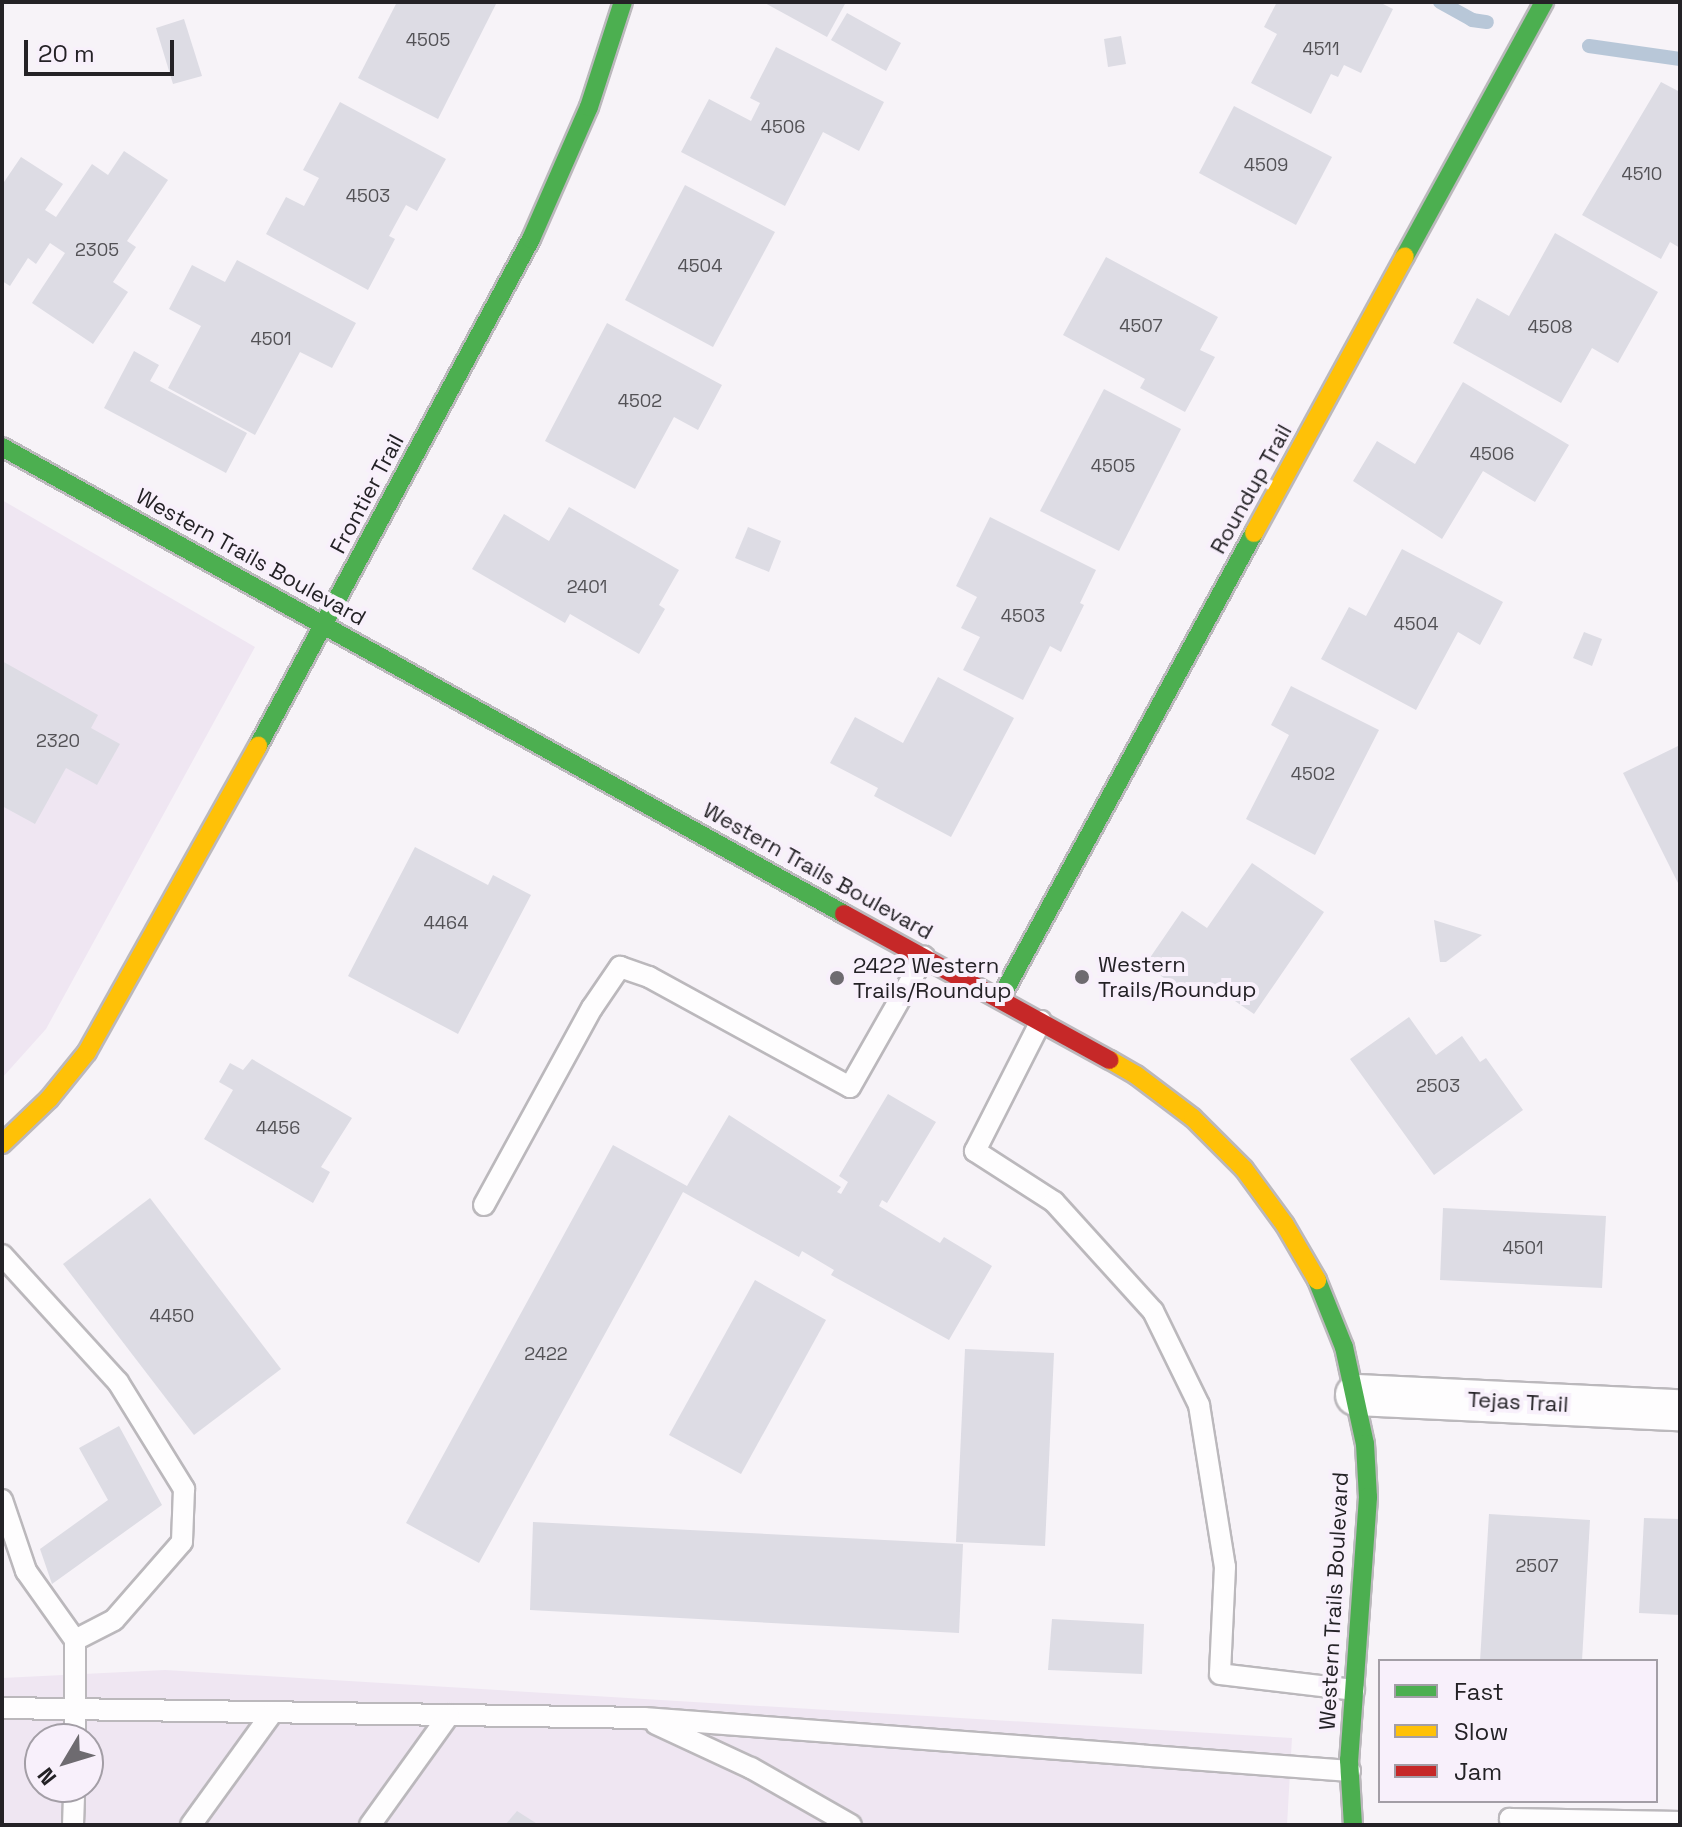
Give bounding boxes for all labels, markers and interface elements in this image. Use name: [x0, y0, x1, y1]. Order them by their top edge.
scale bar: [28, 24, 178, 74]
house number: 4505: [406, 29, 450, 51]
text: 20 m: [38, 38, 95, 69]
house number: 4511: [1303, 38, 1339, 60]
house number: 4506: [761, 116, 805, 138]
house number: 4509: [1244, 154, 1288, 176]
house number: 4510: [1622, 163, 1662, 185]
house number: 4503: [346, 185, 390, 207]
house number: 2305: [75, 239, 119, 261]
house number: 4504: [678, 255, 722, 277]
house number: 4507: [1119, 315, 1163, 337]
house number: 4508: [1528, 316, 1572, 338]
house number: 4501: [250, 328, 292, 350]
house number: 4502: [618, 390, 662, 412]
street label: Roundup Trail: [1204, 419, 1298, 559]
street label: Frontier Trail: [324, 430, 410, 558]
house number: 4506: [1470, 443, 1514, 465]
house number: 4505: [1091, 455, 1135, 477]
street label: Western Trails Boulevard: [131, 483, 371, 631]
house number: 2401: [567, 576, 607, 598]
house number: 4503: [1001, 605, 1045, 627]
house number: 4504: [1394, 613, 1438, 635]
house number: 2320: [36, 730, 80, 752]
house number: 4502: [1291, 763, 1335, 785]
street label: Western Trails Boulevard: [698, 797, 938, 945]
house number: 4464: [424, 912, 468, 934]
place label: Western Trails/Roundup: [1098, 951, 1257, 1002]
place label: 2422 Western Trails/Roundup: [853, 952, 1012, 1004]
marker: Western Trails/Roundup: [1073, 968, 1091, 986]
marker: 2422 Western Trails/Roundup: [828, 969, 846, 987]
house number: 2503: [1416, 1075, 1460, 1097]
house number: 4456: [256, 1117, 300, 1139]
house number: 4501: [1502, 1237, 1544, 1259]
house number: 4450: [150, 1305, 194, 1327]
house number: 2422: [524, 1343, 568, 1365]
street label: Tejas Trail: [1467, 1386, 1569, 1418]
street label: Western Trails Boulevard: [1314, 1471, 1354, 1731]
house number: 2507: [1515, 1555, 1559, 1577]
legend: [1378, 1659, 1658, 1803]
text: Fast: [1454, 1676, 1504, 1707]
text: Slow: [1454, 1716, 1508, 1747]
north arrow: [24, 1723, 104, 1803]
text: Jam: [1454, 1756, 1502, 1787]
text: N: [31, 1762, 62, 1791]

